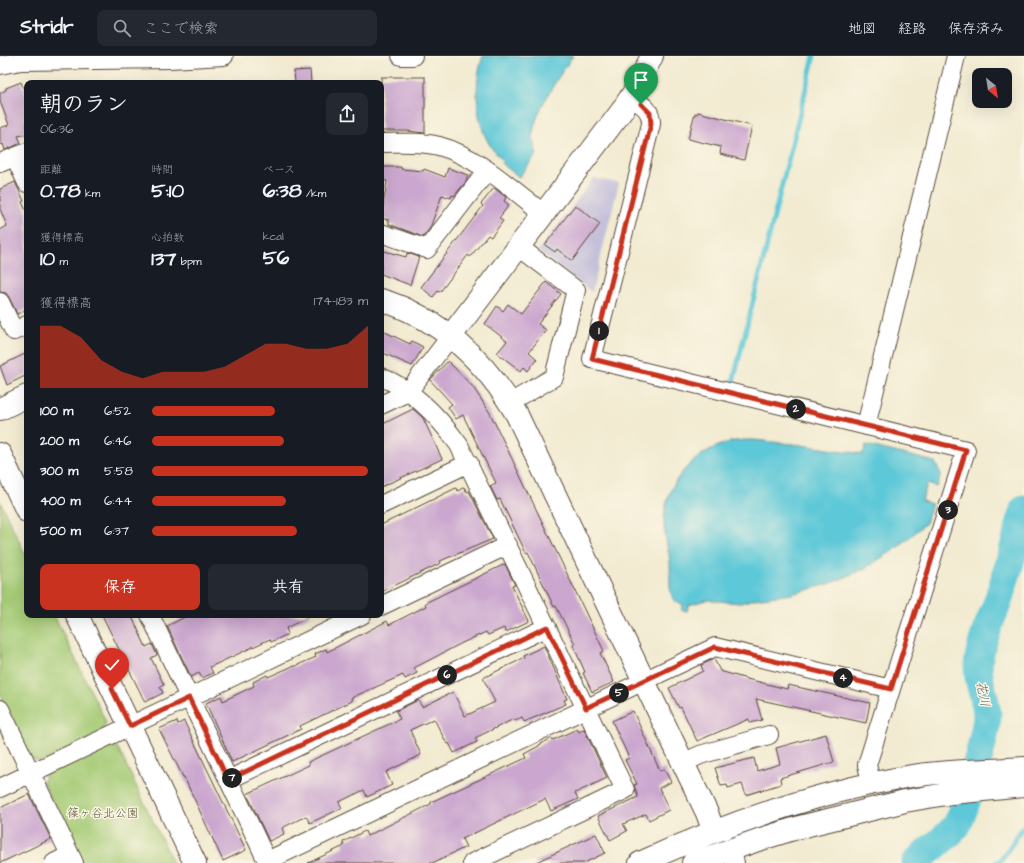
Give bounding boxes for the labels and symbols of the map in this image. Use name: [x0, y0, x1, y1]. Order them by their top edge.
pin: [624, 63, 658, 104]
north arrow: [972, 68, 1012, 108]
pin: 1: [589, 321, 609, 341]
pin: 2: [786, 399, 806, 419]
pin: 3: [938, 500, 958, 520]
pin: [95, 648, 129, 689]
pin: 6: [437, 665, 457, 685]
pin: 4: [833, 668, 853, 688]
water label: 花川: [972, 680, 994, 708]
pin: 5: [609, 683, 629, 703]
pin: 7: [222, 768, 242, 788]
park label: 篠ヶ谷北公園: [67, 805, 139, 822]

